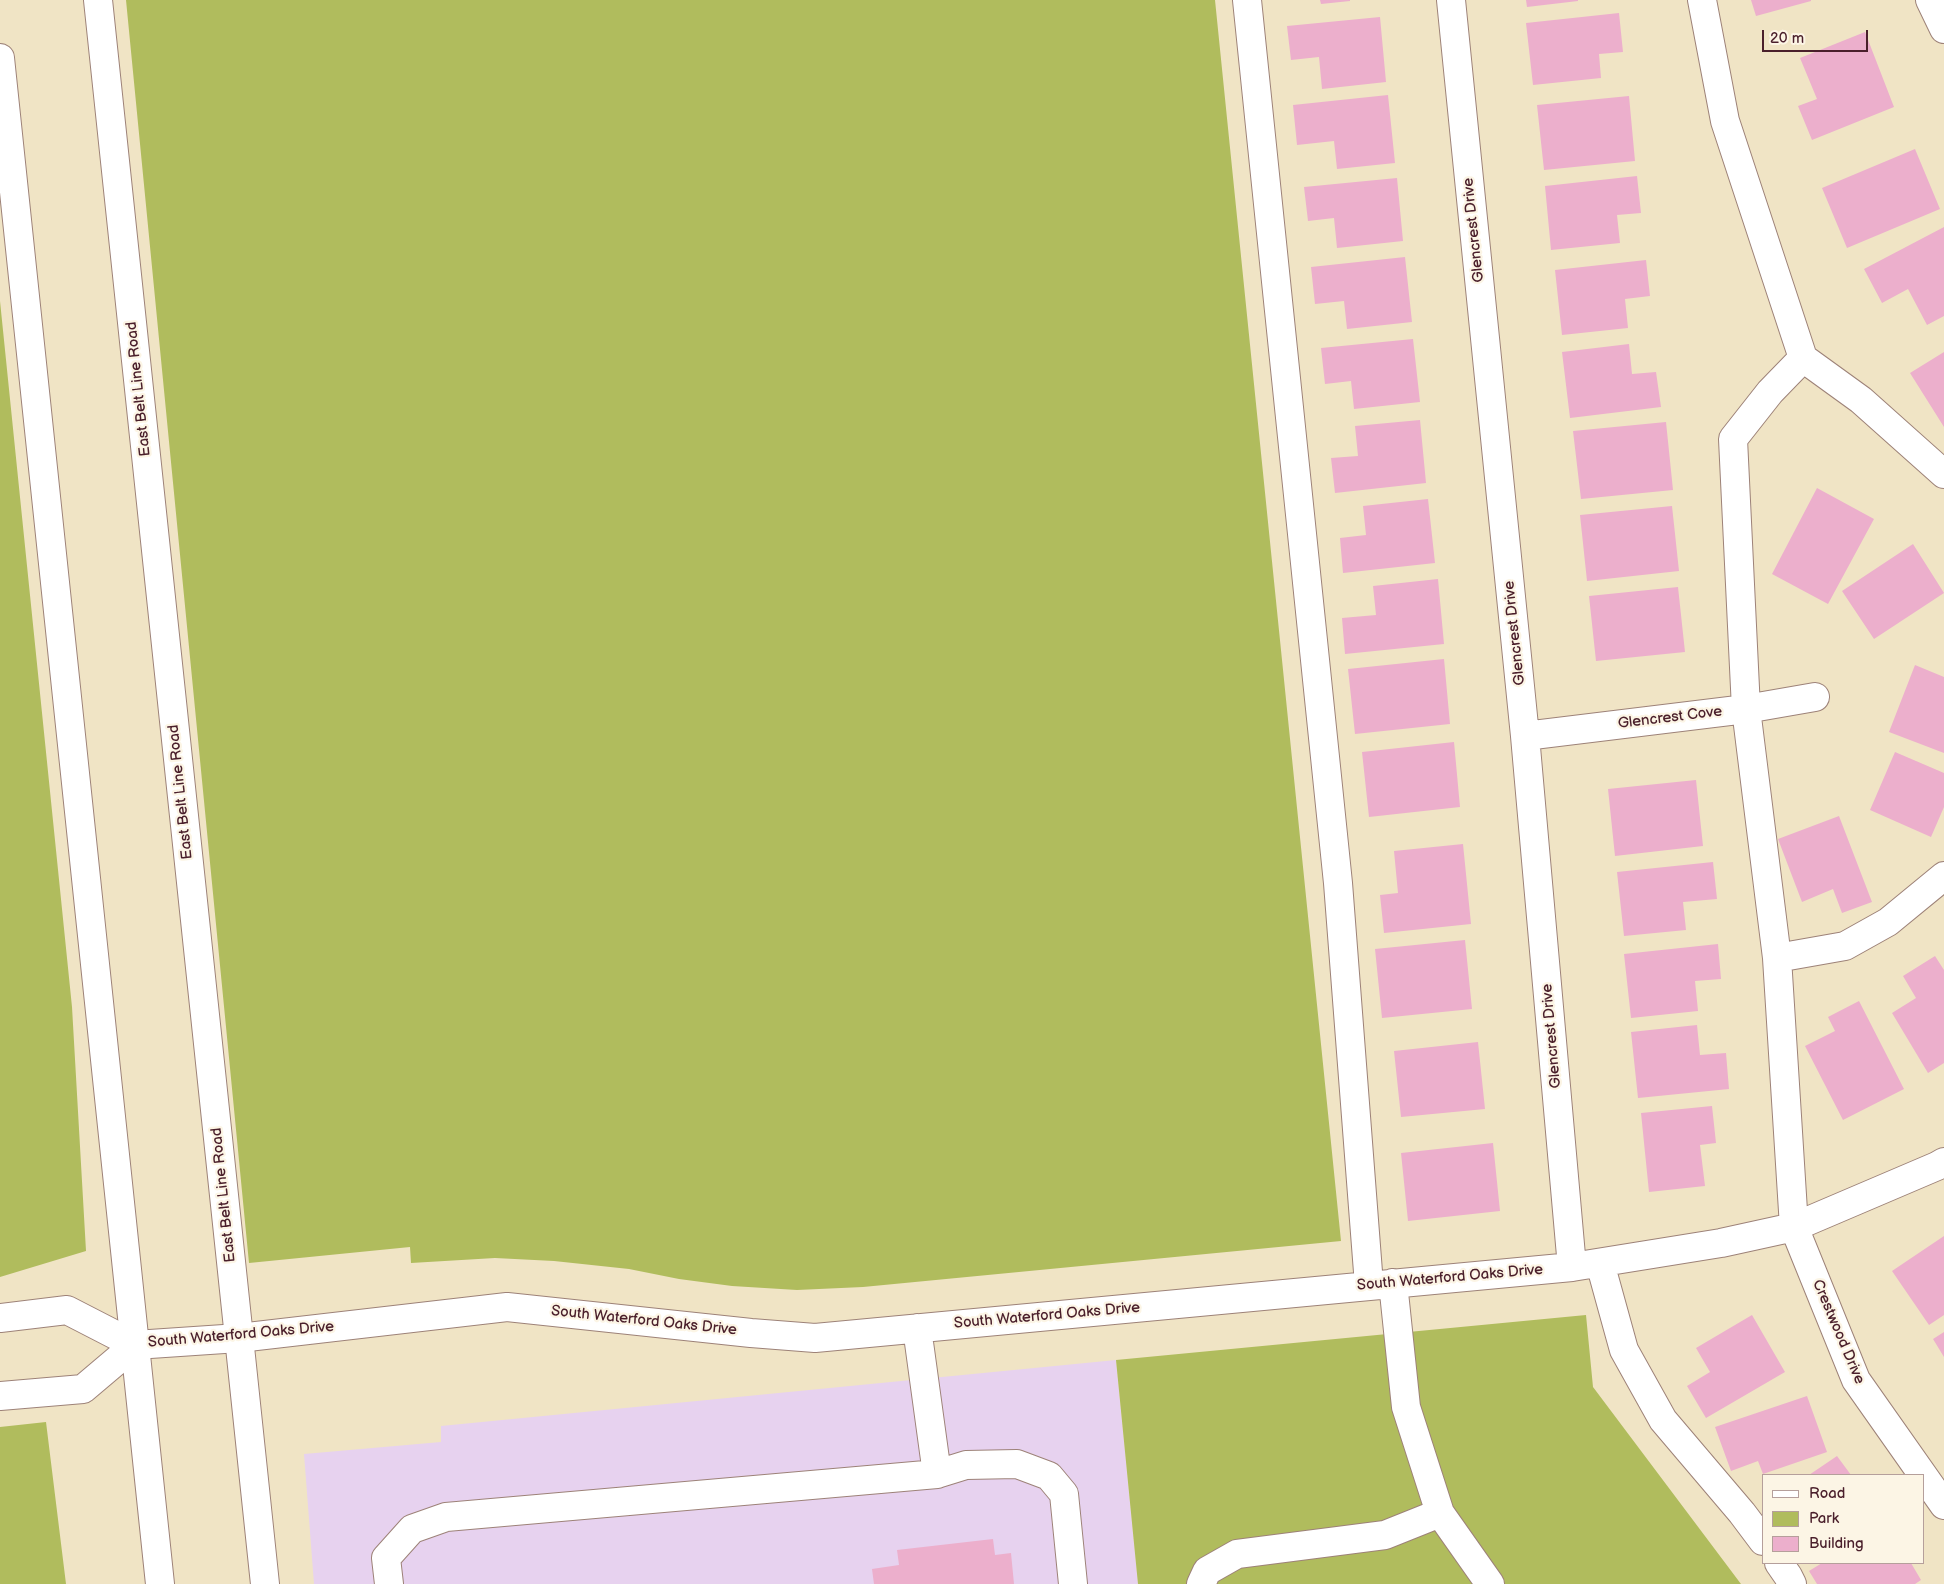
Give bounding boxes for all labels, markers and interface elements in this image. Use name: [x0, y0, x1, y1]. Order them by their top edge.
scale bar: [1764, 20, 1870, 52]
text: 20 m: [1770, 29, 1804, 48]
street label: Glencrest Drive: [1460, 177, 1488, 283]
street label: East Belt Line Road: [123, 321, 155, 457]
street label: Glencrest Drive: [1501, 580, 1529, 686]
street label: Glencrest Cove: [1617, 703, 1723, 733]
street label: East Belt Line Road: [165, 724, 197, 860]
street label: Glencrest Drive: [1538, 983, 1566, 1089]
street label: East Belt Line Road: [208, 1127, 240, 1263]
street label: South Waterford Oaks Drive: [1356, 1261, 1544, 1295]
street label: Crestwood Drive: [1808, 1277, 1868, 1387]
street label: South Waterford Oaks Drive: [953, 1299, 1141, 1333]
street label: South Waterford Oaks Drive: [550, 1302, 738, 1340]
street label: South Waterford Oaks Drive: [147, 1318, 335, 1352]
legend: [1762, 1474, 1924, 1564]
text: Road: [1809, 1484, 1845, 1503]
text: Park: [1809, 1509, 1839, 1528]
text: Building: [1809, 1534, 1864, 1553]

